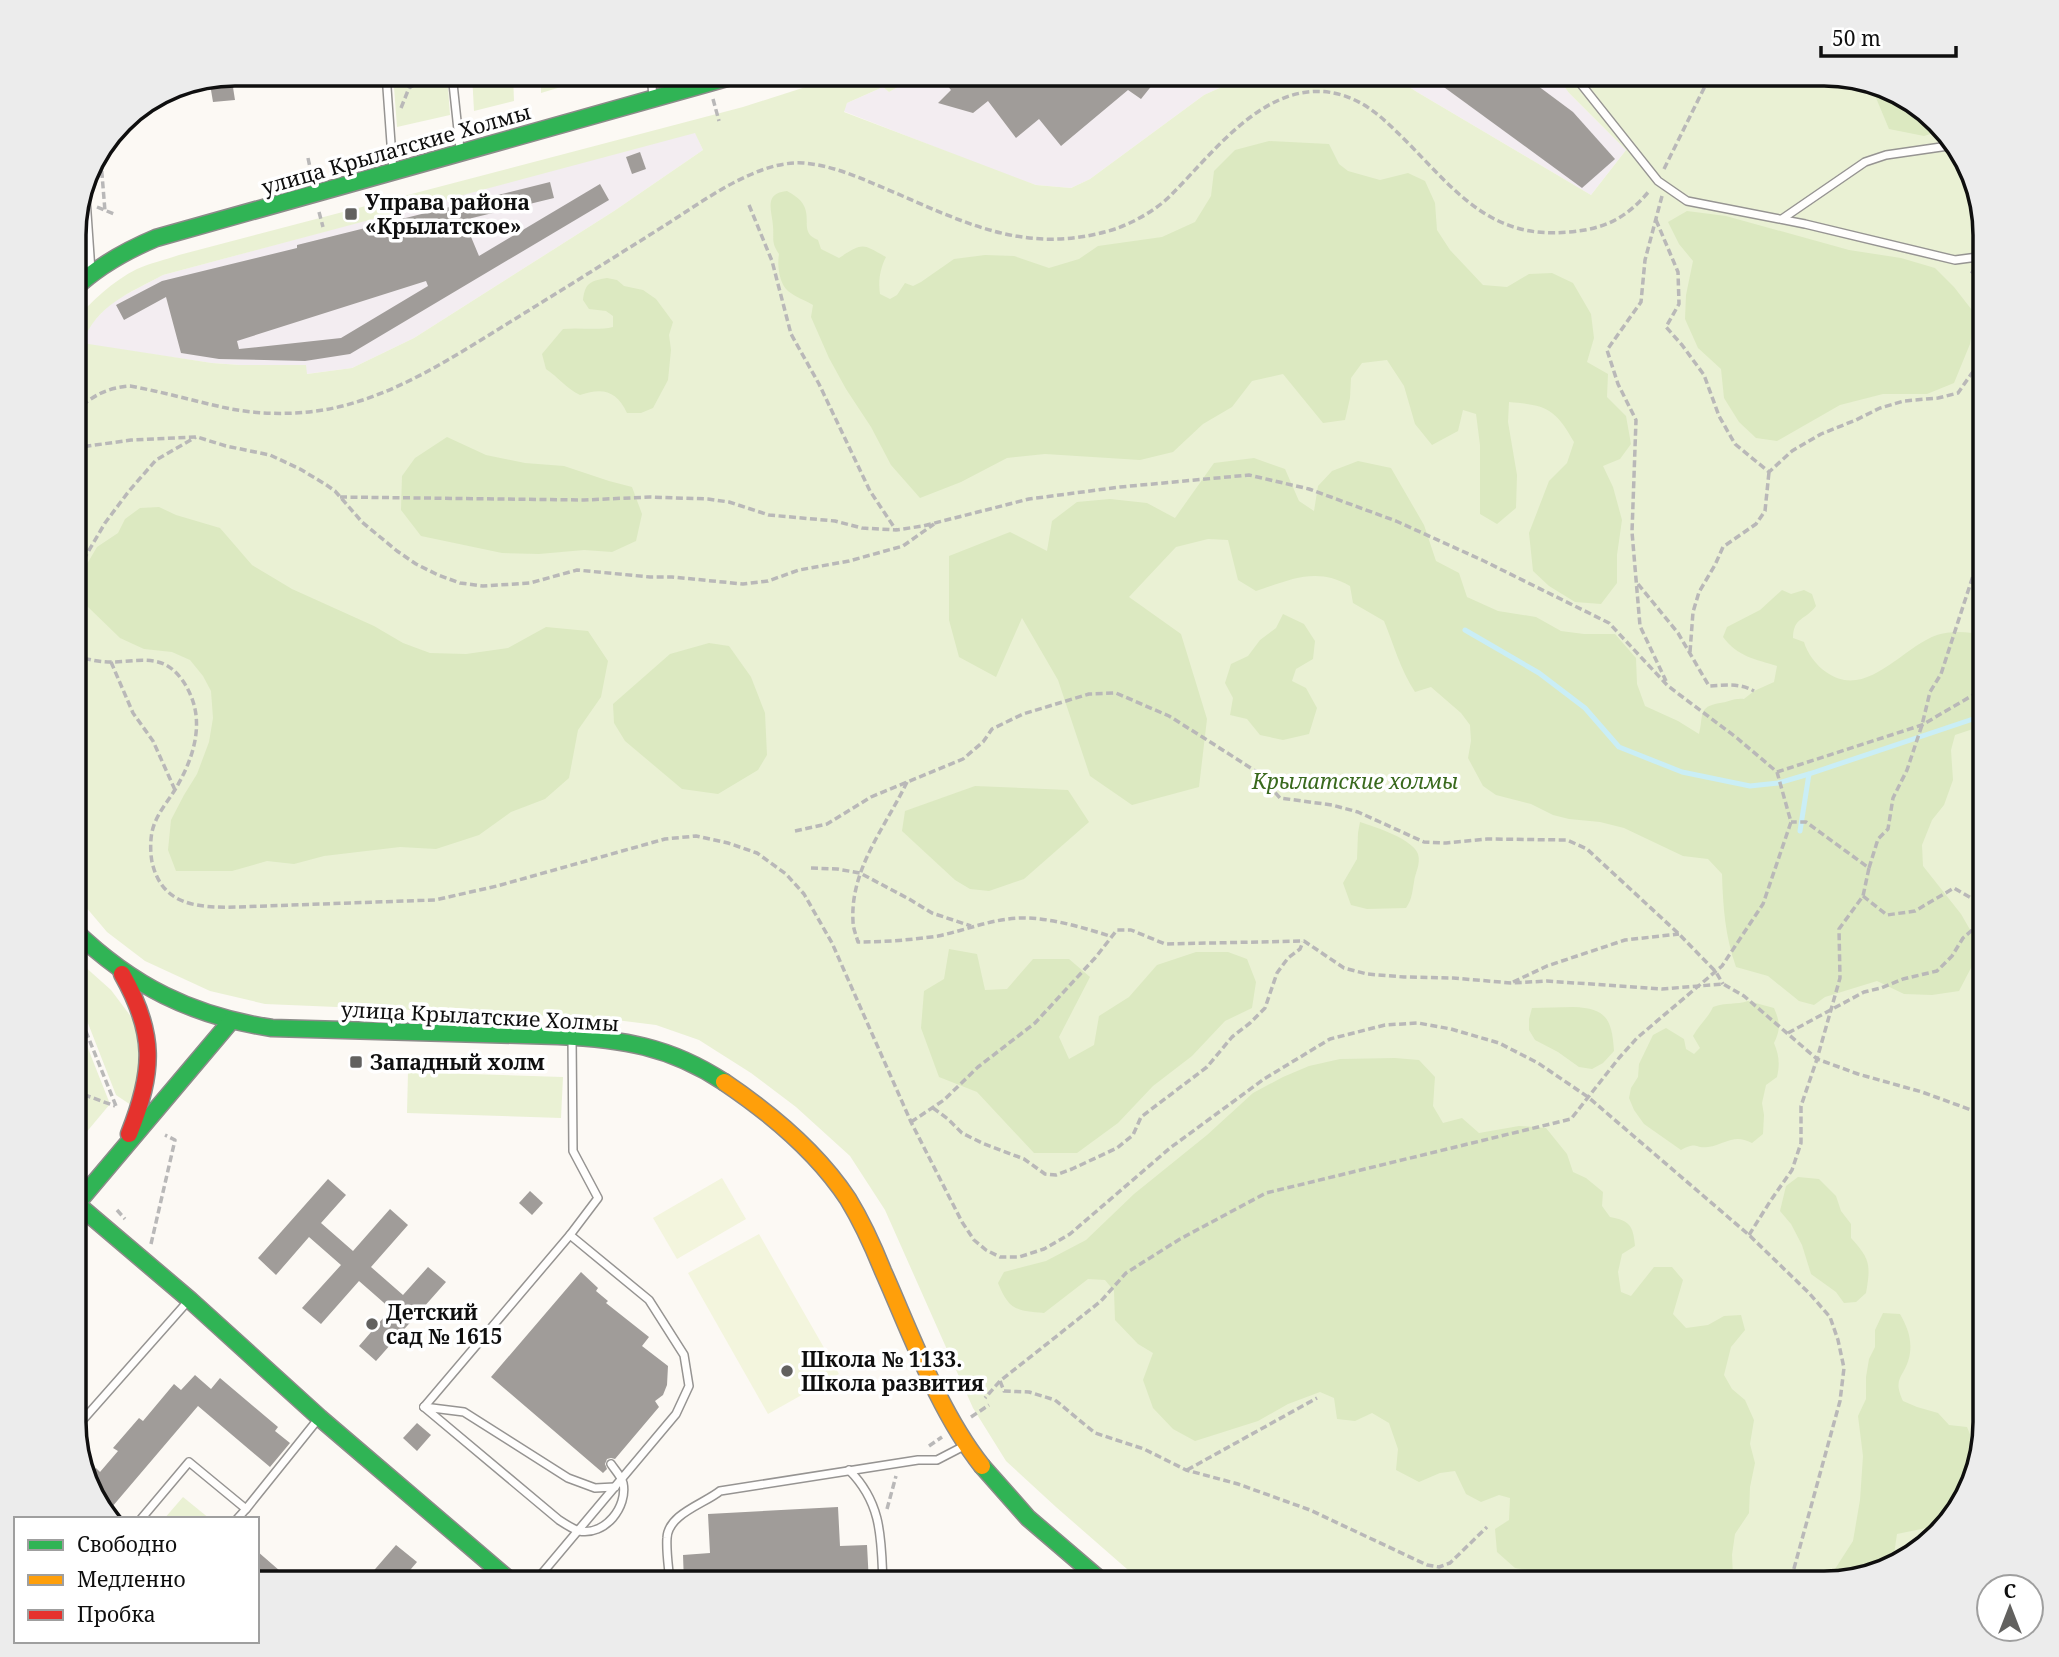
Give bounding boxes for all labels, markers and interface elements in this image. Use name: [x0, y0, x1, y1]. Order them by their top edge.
scale bar: [1821, 14, 1956, 58]
text: 50 m: [1832, 24, 1881, 52]
street label: улица Крылатские Холмы: [258, 97, 534, 201]
place label: Управа района «Крылатское»: [365, 188, 530, 240]
marker: Управа района «Крылатское»: [343, 206, 359, 222]
park label: Крылатские холмы: [1251, 767, 1458, 795]
street label: улица Крылатские Холмы: [340, 995, 620, 1037]
place label: Западный холм: [370, 1048, 545, 1076]
marker: Западный холм: [348, 1054, 364, 1070]
place label: Детский сад № 1615: [386, 1298, 503, 1350]
marker: Детский сад № 1615: [364, 1316, 380, 1332]
place label: Школа № 1133. Школа развития: [801, 1345, 984, 1397]
marker: Школа № 1133. Школа развития: [779, 1363, 795, 1379]
legend: [14, 1517, 259, 1643]
text: Свободно: [77, 1530, 177, 1558]
text: Медленно: [77, 1565, 186, 1593]
north arrow: [1975, 1573, 2045, 1643]
text: С: [2004, 1578, 2016, 1604]
text: Пробка: [77, 1600, 156, 1628]

